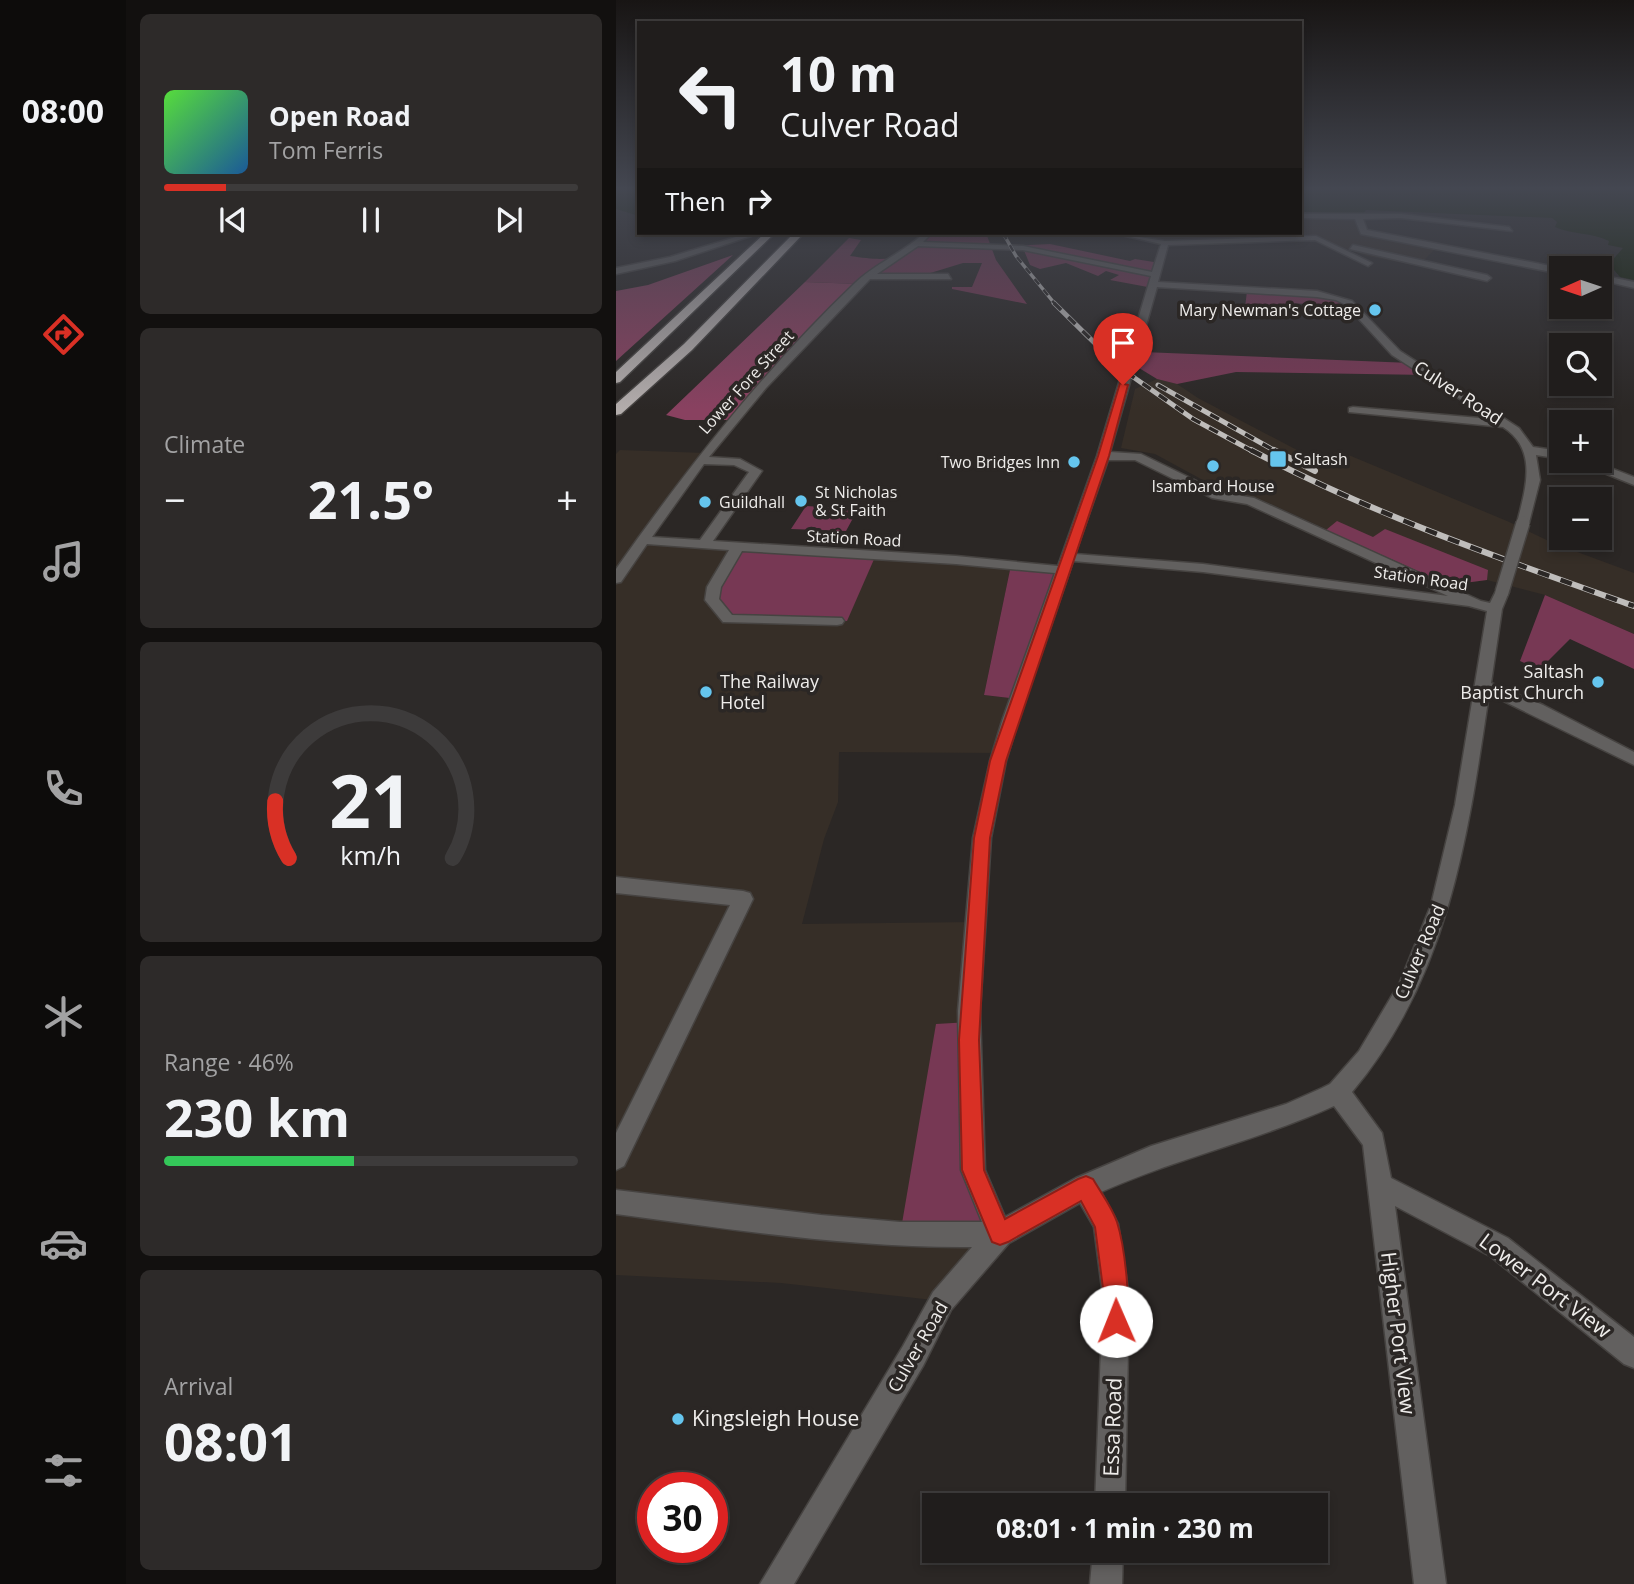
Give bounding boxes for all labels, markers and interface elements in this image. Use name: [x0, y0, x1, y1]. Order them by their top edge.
text: 10 m: [780, 40, 897, 106]
icon: left: [665, 49, 756, 140]
text: 08:00: [22, 89, 104, 132]
text: Open Road: [269, 98, 411, 134]
text: Culver Road: [780, 103, 960, 146]
text: Tom Ferris: [269, 134, 383, 166]
icon: right: [740, 182, 778, 220]
text: Then: [665, 183, 726, 219]
icon: previous: [214, 201, 252, 239]
icon: pause: [352, 201, 390, 239]
icon: next: [490, 201, 528, 239]
north arrow: [1549, 256, 1612, 318]
map controls: [1549, 256, 1612, 550]
place label: Mary Newman's Cottage: [1179, 299, 1361, 321]
marker: Mary Newman's Cottage: [1367, 302, 1383, 318]
icon: directions: [39, 310, 88, 359]
pin: [1093, 313, 1153, 385]
icon: arrive: [1104, 324, 1142, 362]
street label: Lower Fore Street: [694, 325, 799, 439]
button: search: [1549, 333, 1612, 396]
street label: Culver Road: [1410, 355, 1507, 430]
button: +: [1549, 410, 1612, 473]
text: Climate: [164, 428, 245, 460]
place label: Saltash: [1294, 448, 1348, 470]
marker: Saltash: [1268, 449, 1288, 469]
place label: Two Bridges Inn: [941, 451, 1060, 473]
marker: Two Bridges Inn: [1066, 454, 1082, 470]
marker: Isambard House: [1205, 458, 1221, 474]
text: 21.5°: [308, 463, 434, 534]
text: −: [164, 473, 186, 525]
text: +: [556, 473, 578, 525]
place label: Isambard House: [1152, 475, 1274, 497]
place label: St Nicholas & St Faith: [815, 481, 897, 521]
button: −: [1549, 487, 1612, 550]
place label: Guildhall: [719, 491, 785, 513]
marker: St Nicholas & St Faith: [793, 493, 809, 509]
marker: Guildhall: [697, 494, 713, 510]
street label: Station Road: [806, 525, 902, 551]
icon: music: [39, 537, 88, 586]
street label: Station Road: [1372, 561, 1470, 595]
place label: Saltash Baptist Church: [1460, 659, 1584, 704]
place label: The Railway Hotel: [720, 669, 820, 714]
marker: Saltash Baptist Church: [1590, 674, 1606, 690]
marker: The Railway Hotel: [698, 684, 714, 700]
text: 21: [329, 750, 413, 849]
icon: phone: [39, 764, 88, 813]
text: km/h: [341, 838, 401, 872]
street label: Culver Road: [1388, 900, 1450, 1003]
icon: climate: [39, 992, 88, 1041]
text: Range · 46%: [164, 1046, 294, 1078]
text: 230 km: [164, 1081, 350, 1152]
icon: car: [39, 1219, 88, 1268]
street label: Lower Port View: [1474, 1226, 1618, 1344]
street label: Higher Port View: [1375, 1250, 1423, 1416]
position arrow: [1079, 1284, 1153, 1358]
street label: Culver Road: [881, 1297, 953, 1396]
text: Arrival: [164, 1370, 233, 1402]
street label: Essa Road: [1096, 1377, 1128, 1477]
place label: Kingsleigh House: [692, 1404, 859, 1432]
text: 08:01: [164, 1405, 298, 1476]
marker: Kingsleigh House: [670, 1411, 686, 1427]
icon: filters: [39, 1446, 88, 1495]
speed limit sign: 30: [637, 1472, 728, 1563]
text: 08:01 · 1 min · 230 m: [996, 1510, 1254, 1546]

